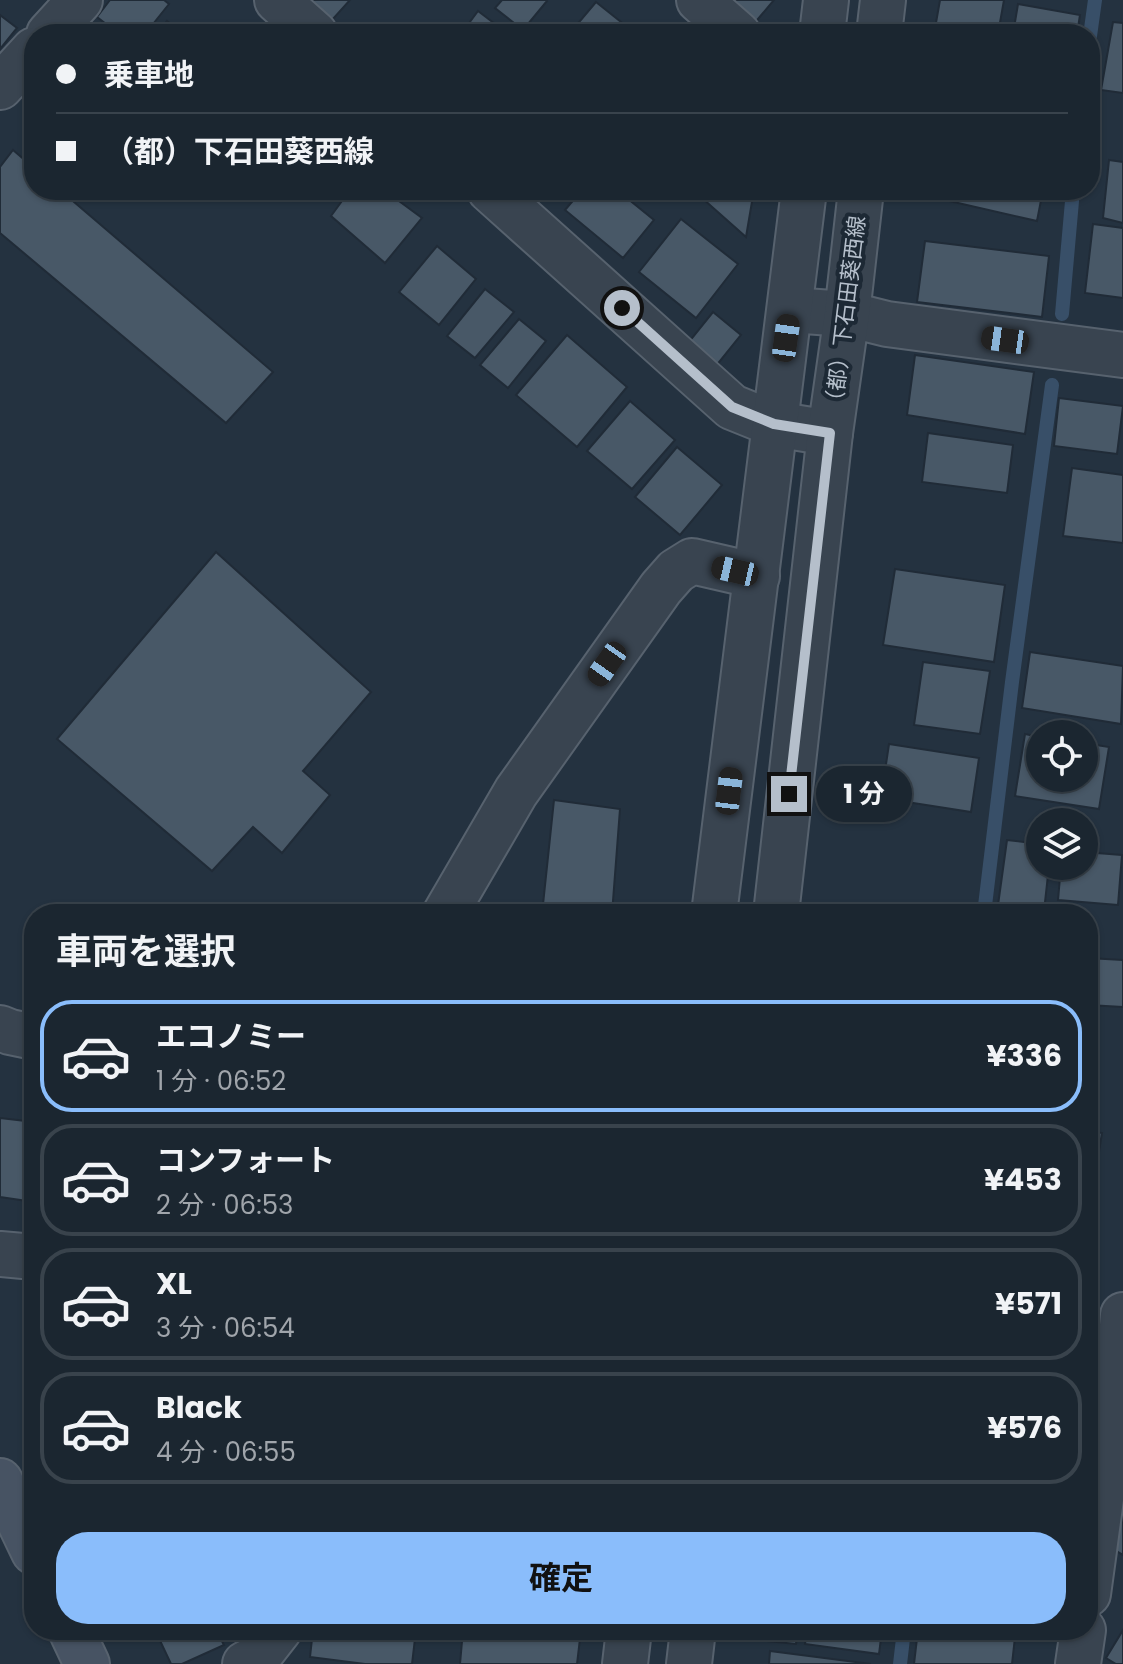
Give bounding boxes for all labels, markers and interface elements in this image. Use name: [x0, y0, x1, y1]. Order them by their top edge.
text: 乗車地: [104, 53, 194, 96]
text: （都）下石田葵西線: [104, 130, 374, 173]
street label: （都）下石田葵西線: [818, 214, 873, 414]
route start: [604, 290, 640, 326]
car: [771, 313, 801, 363]
car: [980, 325, 1030, 355]
car: [709, 554, 761, 588]
car: [583, 637, 631, 691]
map controls: [1026, 720, 1098, 880]
button: locate: [1026, 720, 1098, 792]
car: [714, 766, 744, 816]
callout: 1 分: [817, 766, 913, 822]
route end: [771, 776, 807, 812]
text: 1 分: [843, 776, 885, 812]
button: layers: [1026, 808, 1098, 880]
text: 車両を選択: [56, 926, 236, 977]
text: エコノミー: [156, 1015, 306, 1058]
icon: car: [60, 1020, 132, 1092]
text: ¥336: [986, 1034, 1062, 1077]
text: 1 分 · 06:52: [156, 1063, 286, 1099]
text: コンフォート: [156, 1139, 335, 1182]
icon: car: [60, 1144, 132, 1216]
text: ¥453: [984, 1158, 1062, 1201]
text: 2 分 · 06:53: [156, 1187, 293, 1223]
text: XL: [156, 1262, 192, 1305]
icon: car: [60, 1268, 132, 1340]
text: ¥571: [995, 1282, 1062, 1325]
text: 3 分 · 06:54: [156, 1310, 295, 1346]
text: Black: [156, 1386, 242, 1429]
icon: car: [60, 1392, 132, 1464]
text: ¥576: [987, 1406, 1062, 1449]
text: 4 分 · 06:55: [156, 1434, 296, 1470]
button: 確定: [56, 1532, 1066, 1624]

